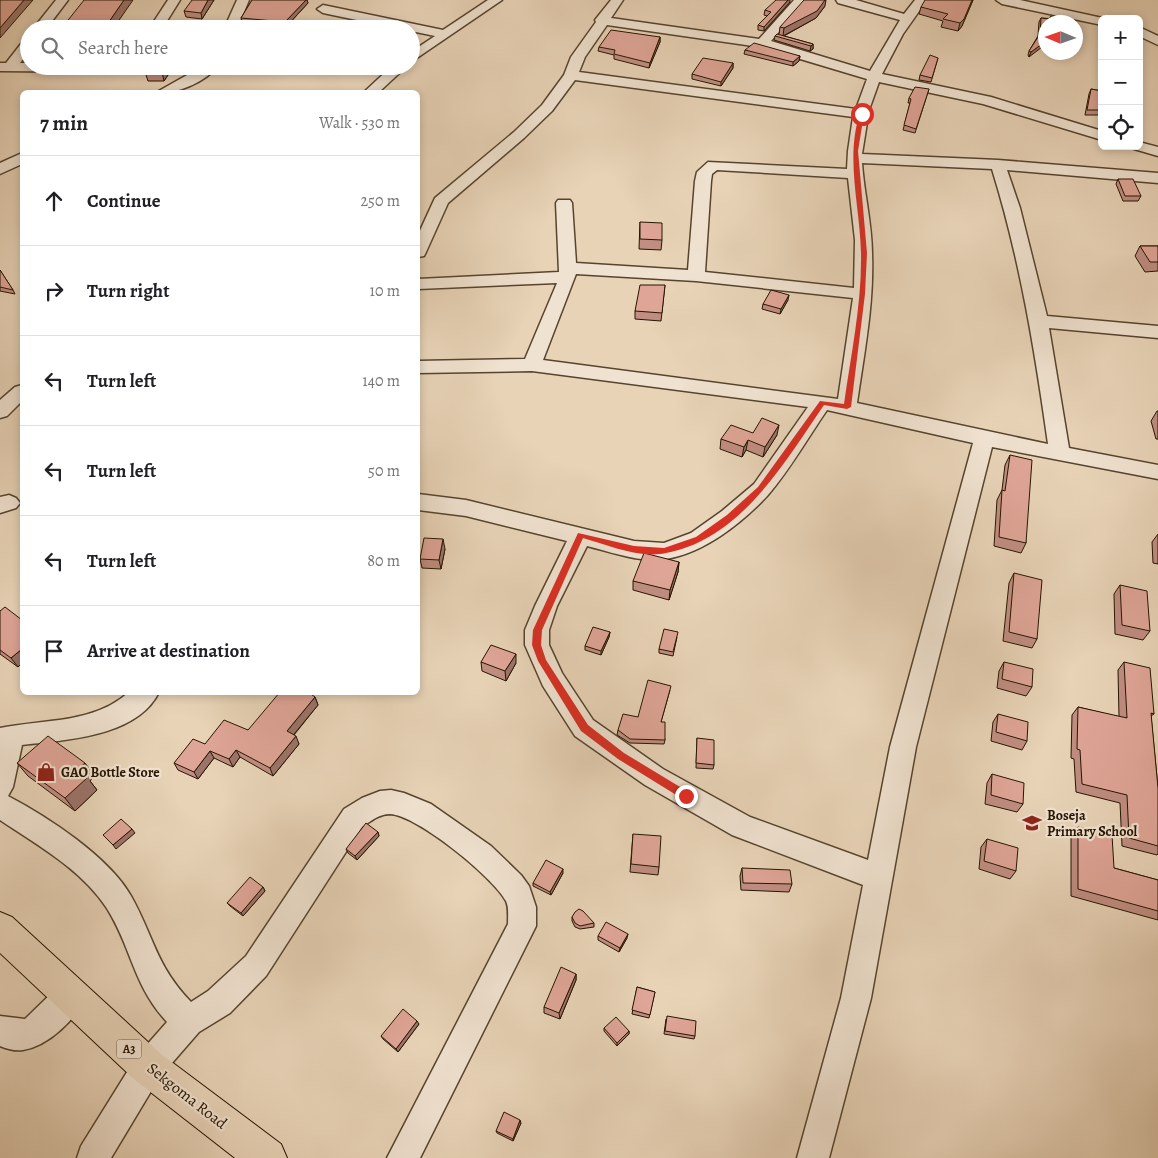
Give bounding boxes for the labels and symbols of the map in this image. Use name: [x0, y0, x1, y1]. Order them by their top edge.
north arrow: [1038, 15, 1083, 60]
route start: [851, 103, 874, 126]
shop icon: GAO Bottle Store: [35, 761, 57, 783]
place label: GAO Bottle Store: [61, 763, 160, 782]
route end: [675, 785, 698, 808]
place label: Boseja Primary School: [1047, 806, 1138, 841]
school or university icon: Boseja Primary School: [1021, 812, 1043, 834]
road number: A3: [116, 1040, 142, 1058]
street label: Sekgoma Road: [142, 1058, 232, 1135]

